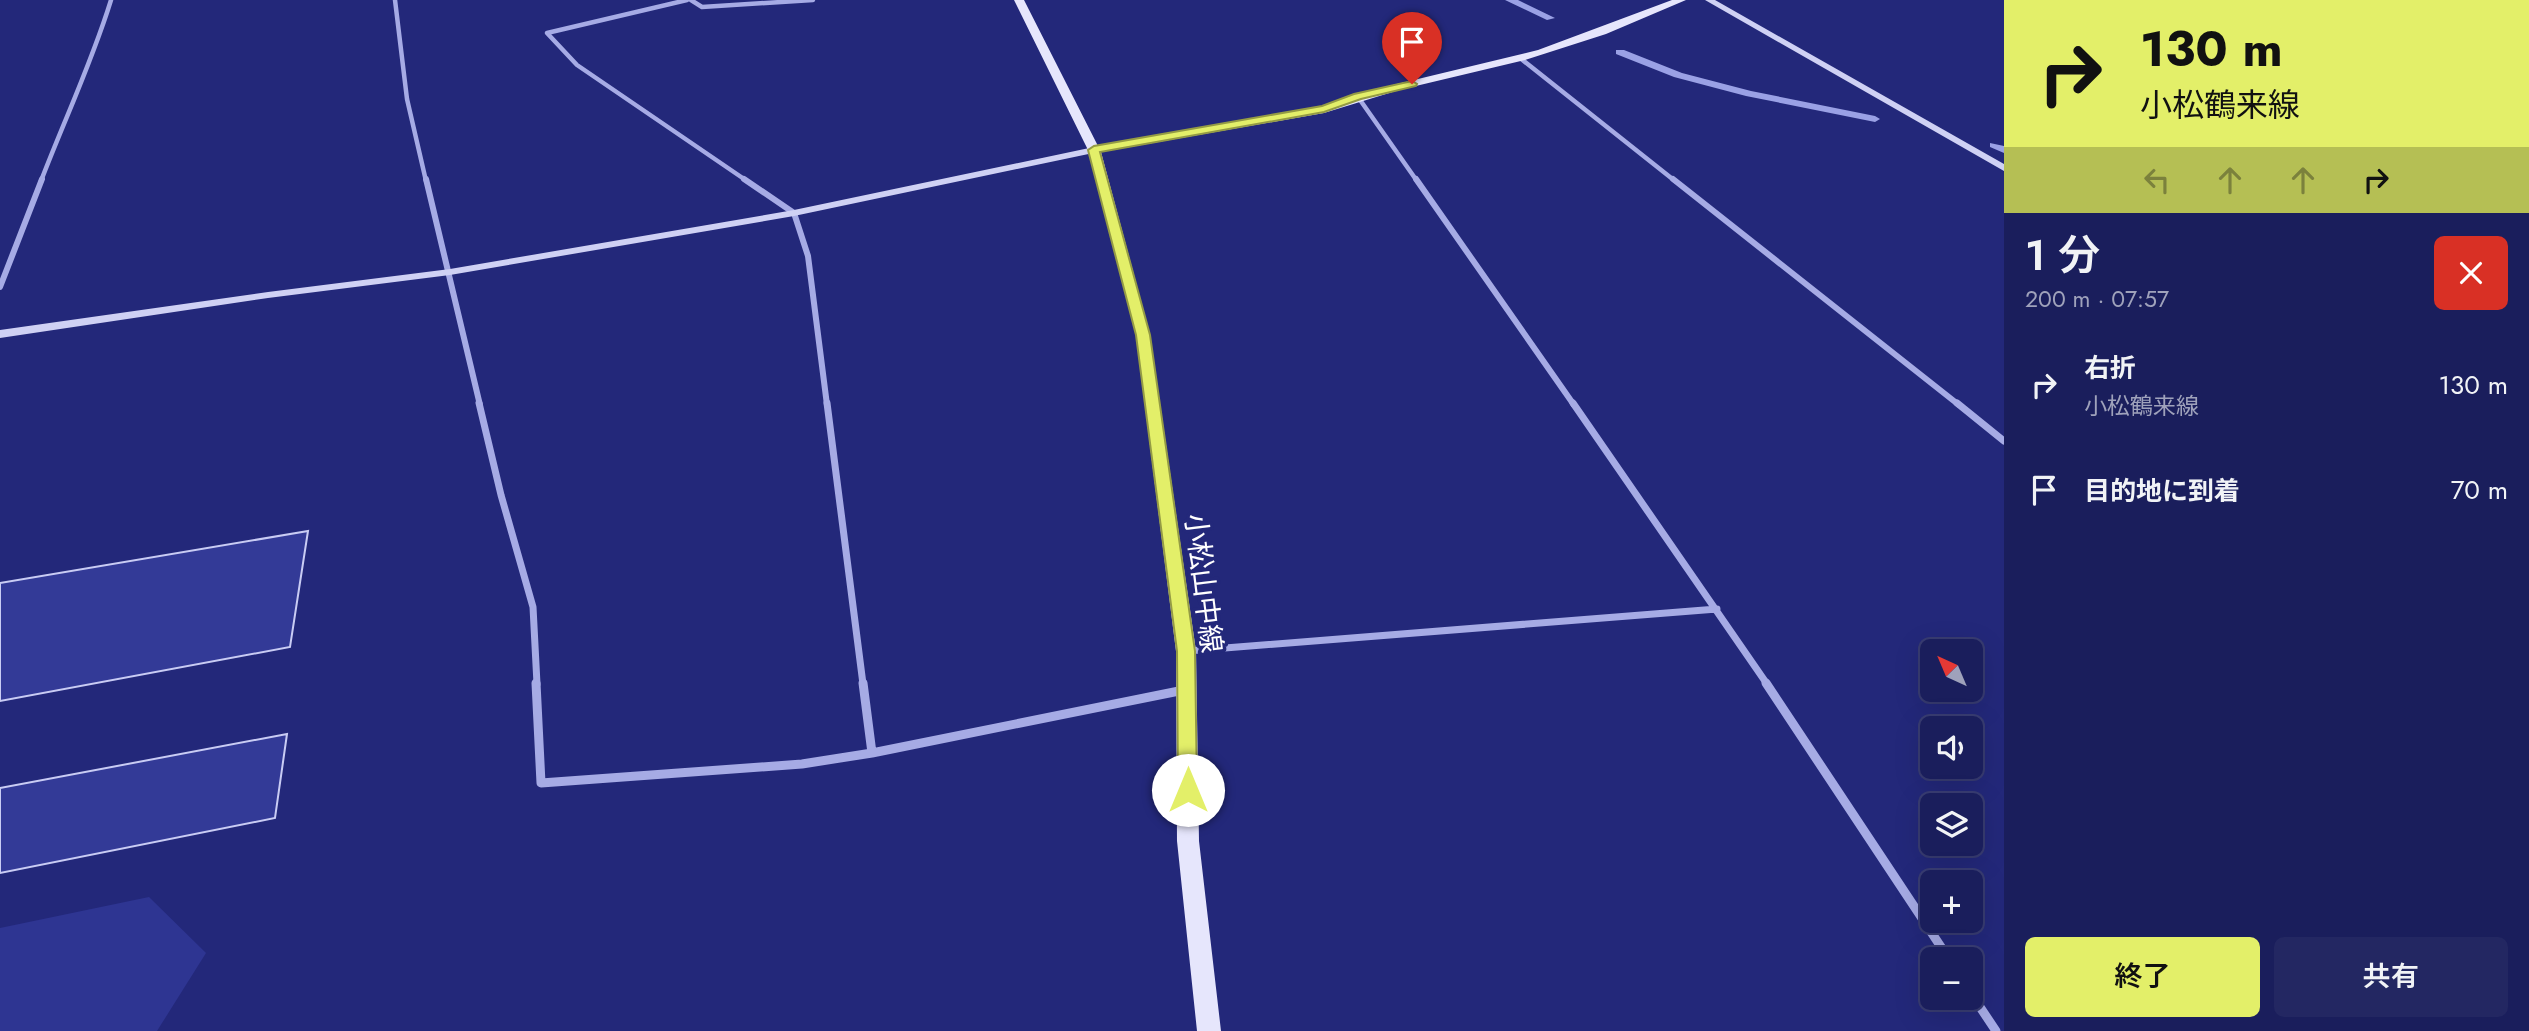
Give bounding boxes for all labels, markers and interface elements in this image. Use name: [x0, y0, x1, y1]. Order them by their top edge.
pin: [1382, 12.0, 1442, 84]
text: 130 m: [2140, 14, 2283, 84]
icon: arrive: [1393, 23, 1431, 61]
icon: right: [2025, 28, 2116, 119]
text: 小松鶴来線: [2140, 82, 2300, 128]
icon: left: [2138, 161, 2176, 199]
icon: ahead: [2211, 161, 2249, 199]
icon: ahead: [2284, 161, 2322, 199]
icon: right: [2357, 161, 2395, 199]
text: 1 分: [2025, 225, 2100, 286]
button: close: [2434, 236, 2508, 310]
text: 200 m · 07:57: [2025, 282, 2169, 316]
text: 右折: [2084, 349, 2136, 387]
icon: right: [2025, 366, 2063, 404]
text: 130 m: [2438, 366, 2508, 404]
text: 小松鶴来線: [2084, 389, 2199, 423]
icon: arrive: [2025, 471, 2063, 509]
text: 70 m: [2451, 471, 2508, 509]
text: 目的地に到着: [2084, 472, 2240, 510]
street label: 小松山中線: [1175, 511, 1232, 655]
north arrow: [1920, 639, 1983, 702]
map controls: [1920, 639, 1983, 1010]
button: sound: [1920, 716, 1983, 779]
position arrow: [1151, 753, 1225, 827]
button: layers: [1920, 793, 1983, 856]
button: +: [1920, 870, 1983, 933]
button: 終了: [2025, 937, 2260, 1017]
button: 共有: [2274, 937, 2508, 1017]
button: −: [1920, 947, 1983, 1010]

